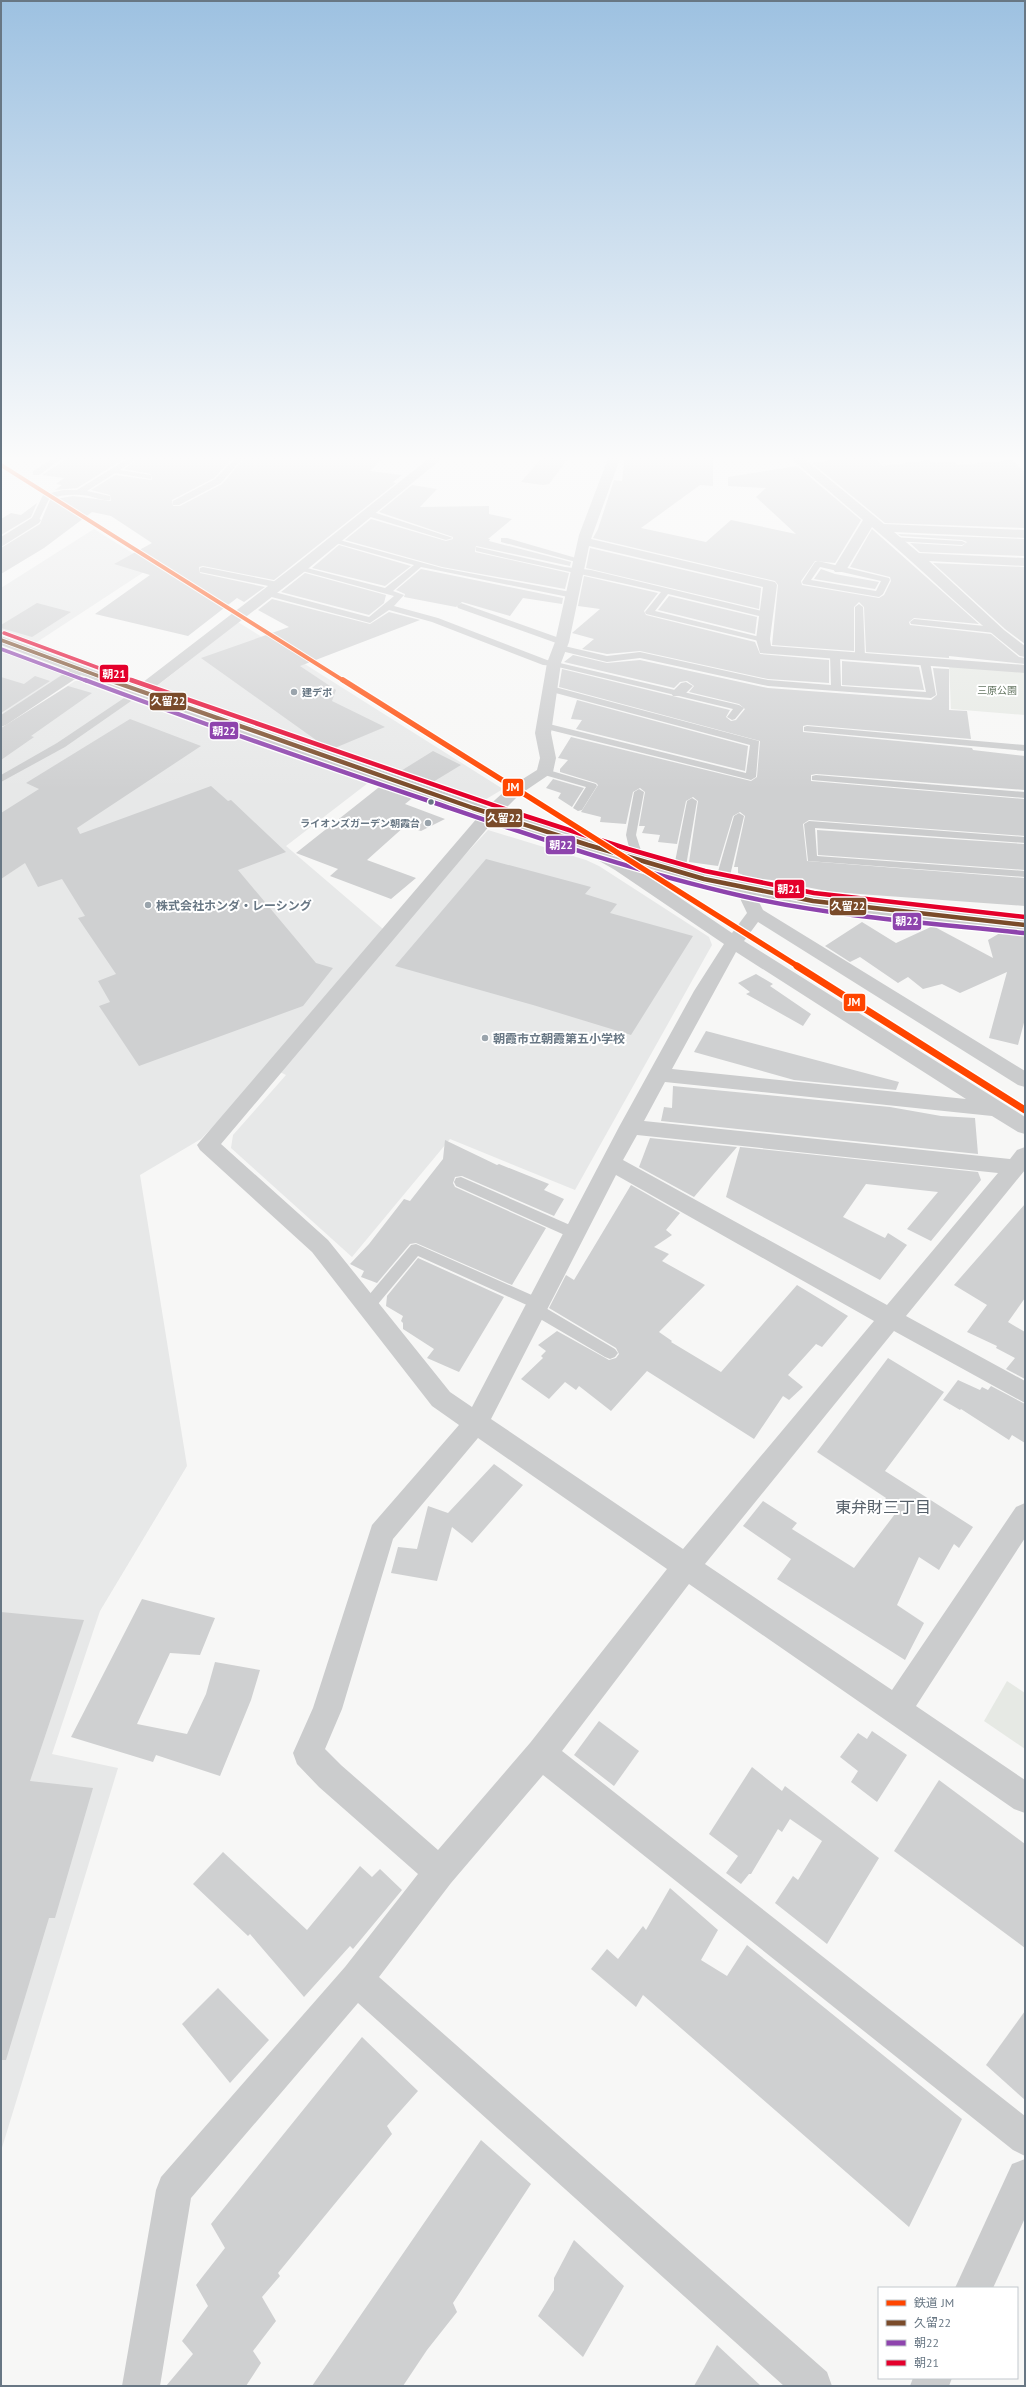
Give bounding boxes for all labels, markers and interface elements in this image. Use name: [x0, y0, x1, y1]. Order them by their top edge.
line badge: 朝21: [99, 664, 129, 683]
text: 朝21: [102, 667, 126, 681]
park label: 三原公園: [977, 684, 1017, 697]
place label: 建デポ: [302, 686, 332, 699]
marker: 建デポ: [289, 687, 299, 697]
line badge: 久留22: [149, 692, 187, 711]
text: 久留22: [151, 694, 185, 708]
line badge: 朝22: [209, 721, 239, 740]
text: 朝22: [212, 724, 236, 738]
line badge: JM: [502, 778, 524, 797]
text: JM: [506, 780, 519, 794]
unlabelled marker: [426, 797, 436, 807]
line badge: 久留22: [485, 808, 523, 828]
text: 久留22: [487, 811, 521, 825]
place label: ライオンズガーデン朝霞台: [300, 817, 420, 830]
marker: ライオンズガーデン朝霞台: [423, 818, 433, 828]
line badge: 朝22: [545, 835, 576, 855]
text: 朝22: [549, 838, 573, 852]
line badge: 朝21: [774, 879, 805, 899]
text: 朝21: [777, 882, 801, 896]
line badge: 久留22: [829, 897, 867, 916]
place label: 株式会社ホンダ・レーシング: [156, 898, 312, 913]
text: 久留22: [831, 899, 865, 913]
marker: 株式会社ホンダ・レーシング: [143, 900, 153, 910]
line badge: 朝22: [892, 912, 922, 931]
text: 朝22: [895, 914, 919, 928]
line badge: JM: [843, 993, 866, 1012]
text: JM: [847, 995, 860, 1009]
place label: 朝霞市立朝霞第五小学校: [493, 1031, 625, 1046]
marker: 朝霞市立朝霞第五小学校: [480, 1033, 490, 1043]
district label: 東弁財三丁目: [835, 1497, 931, 1517]
legend: [878, 2287, 1018, 2379]
text: 鉄道 JM: [914, 2295, 954, 2310]
text: 久留22: [914, 2315, 951, 2330]
text: 朝22: [914, 2335, 939, 2350]
text: 朝21: [914, 2355, 939, 2370]

